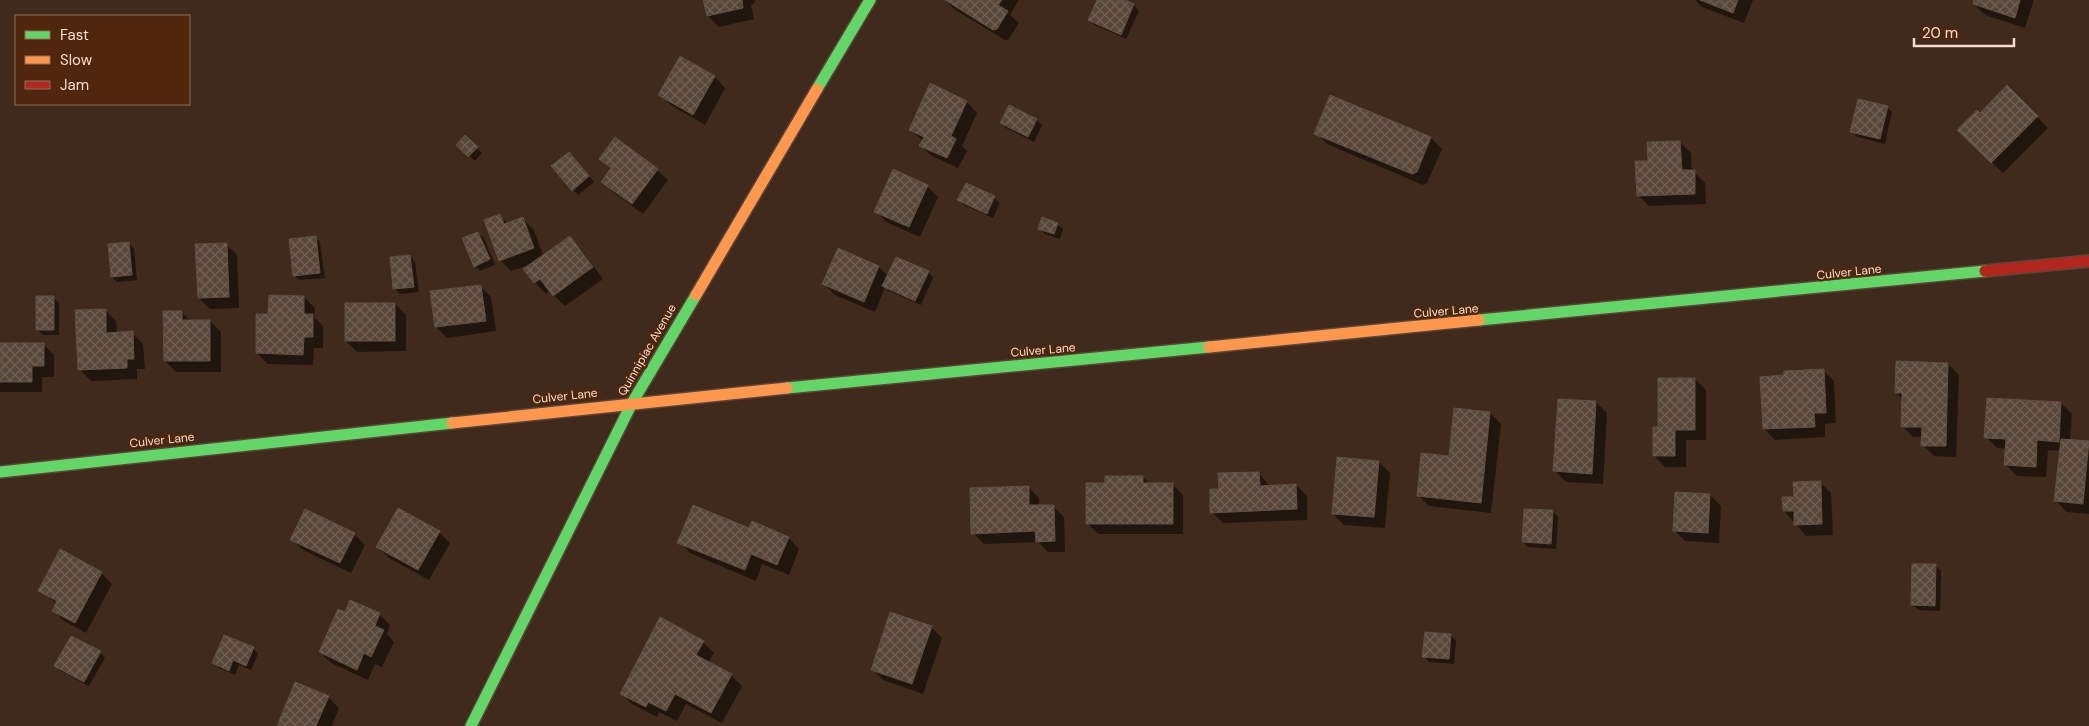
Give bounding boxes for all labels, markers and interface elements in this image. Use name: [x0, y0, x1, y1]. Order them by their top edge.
legend: [15, 15, 190, 105]
scale bar: [1914, 15, 2014, 47]
text: 20 m: [1922, 23, 1958, 43]
text: Fast: [60, 25, 89, 45]
text: Slow: [60, 50, 93, 70]
text: Jam: [60, 75, 89, 95]
street label: Culver Lane: [1816, 261, 1882, 283]
street label: Culver Lane: [1413, 300, 1479, 322]
street label: Quinnipiac Avenue: [614, 301, 680, 399]
street label: Culver Lane: [1010, 339, 1076, 361]
street label: Culver Lane: [532, 385, 598, 407]
street label: Culver Lane: [129, 429, 195, 451]

